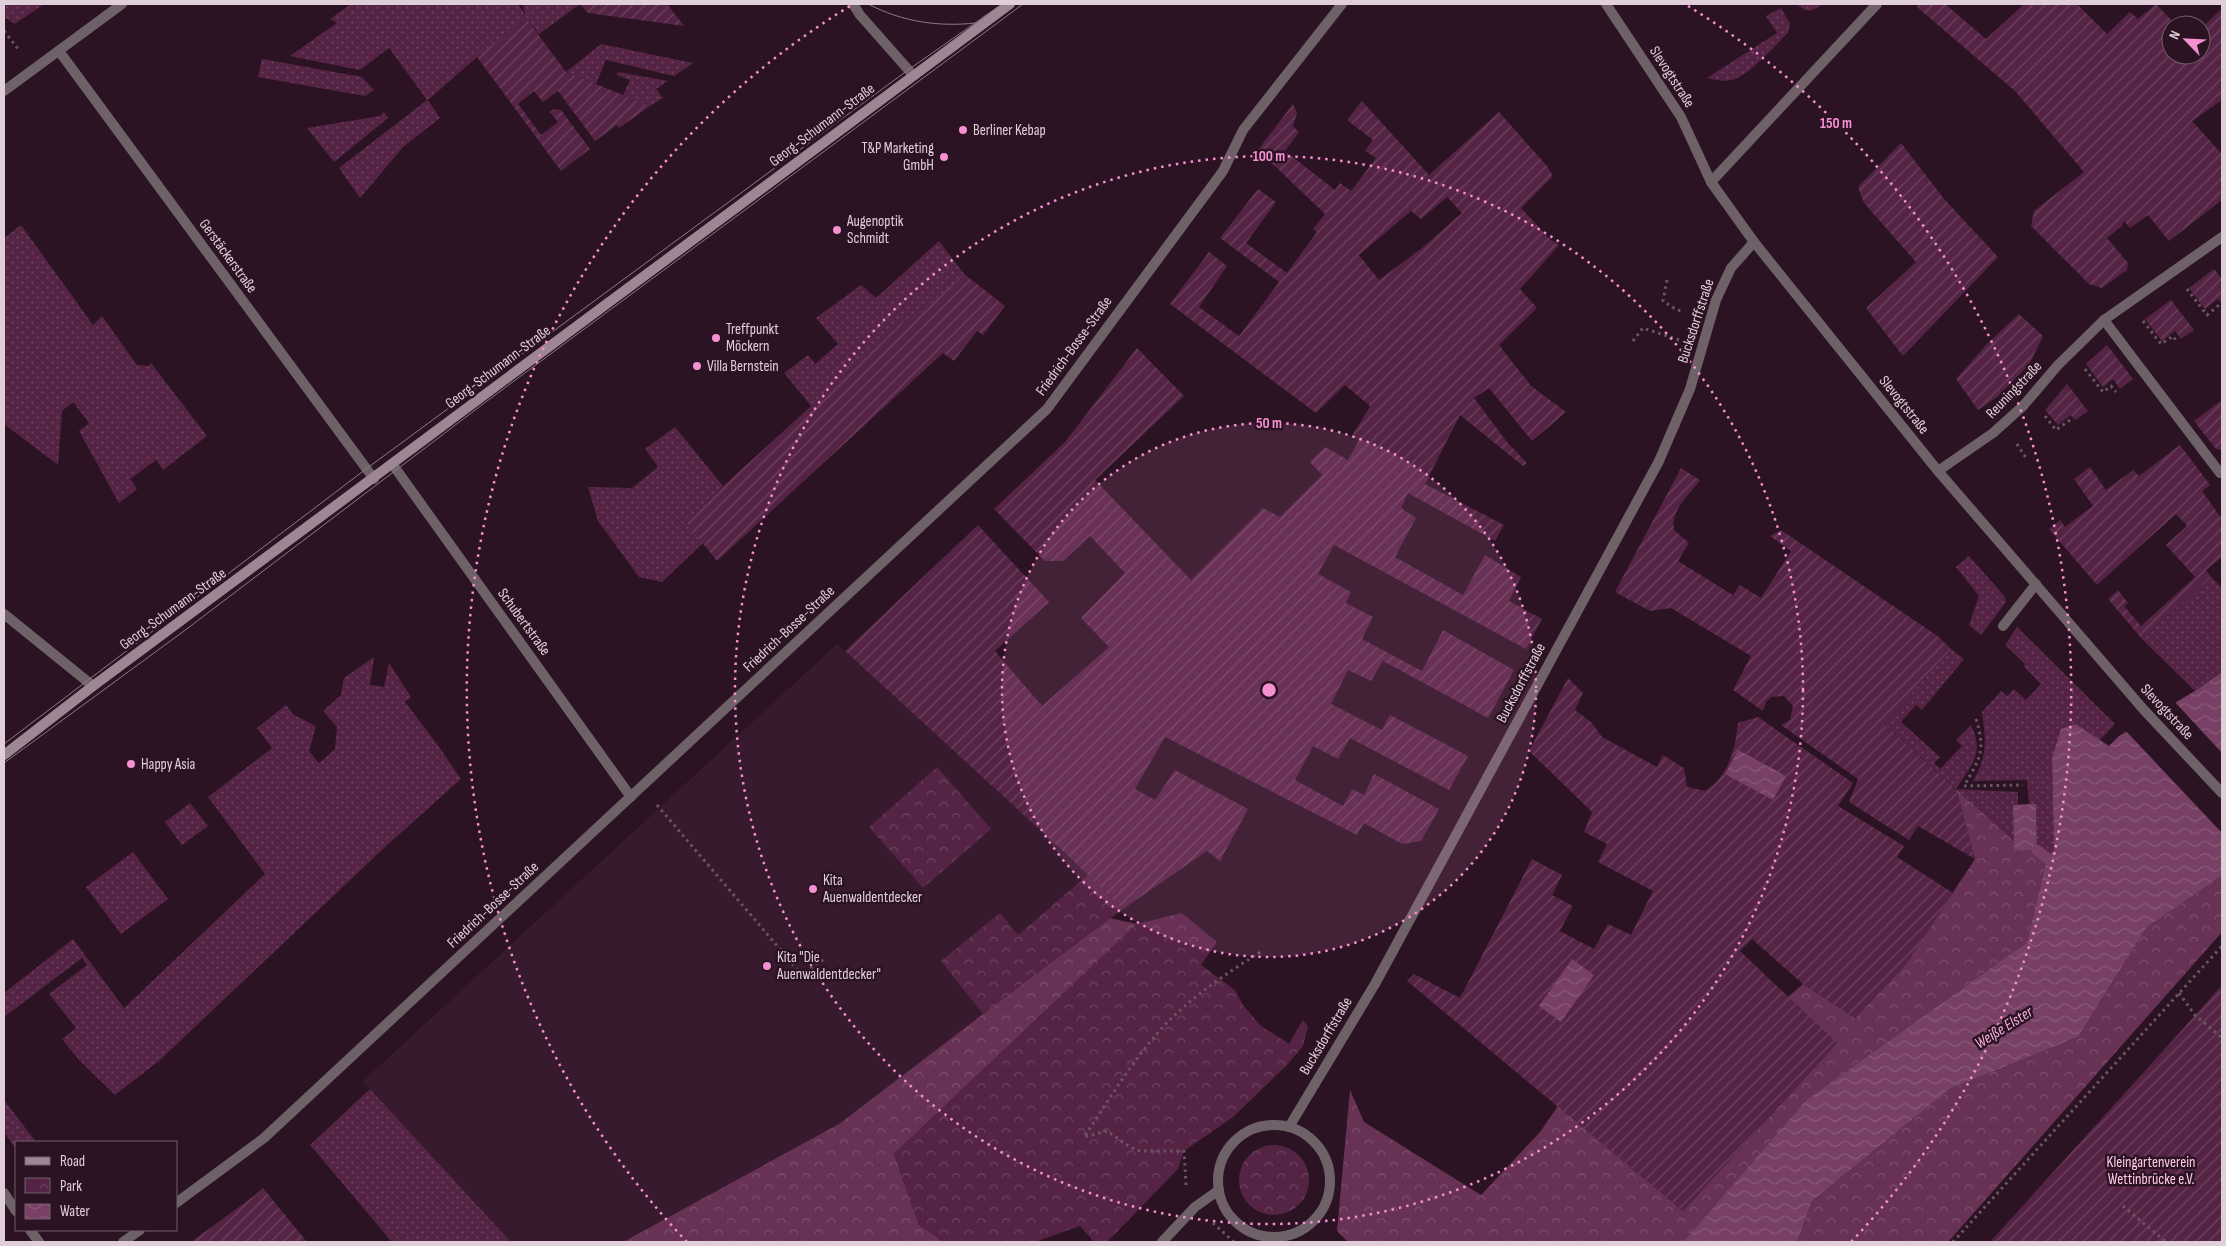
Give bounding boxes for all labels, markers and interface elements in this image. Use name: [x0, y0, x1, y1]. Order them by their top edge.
north arrow: [2161, 15, 2211, 65]
text: N: [2165, 28, 2184, 42]
street label: Slevogtstraße: [1645, 43, 1699, 111]
street label: Georg-Schumann-Straße: [765, 79, 879, 171]
text: 150 m: [1820, 114, 1852, 133]
place label: Berliner Kebap: [973, 121, 1046, 140]
marker: Berliner Kebap: [957, 124, 969, 136]
place label: T&P Marketing GmbH: [861, 139, 934, 175]
text: 100 m: [1253, 147, 1285, 166]
marker: T&P Marketing GmbH: [938, 151, 950, 163]
place label: Augenoptik Schmidt: [846, 212, 904, 248]
street label: Gerstäckerstraße: [195, 215, 261, 297]
marker: Augenoptik Schmidt: [831, 224, 843, 236]
street label: Bucksdorffstraße: [1673, 276, 1719, 366]
street label: Friedrich-Bosse-Straße: [1032, 293, 1116, 399]
place label: Treffpunkt Möckern: [726, 320, 779, 356]
street label: Georg-Schumann-Straße: [441, 321, 555, 413]
marker: Treffpunkt Möckern: [710, 332, 722, 344]
place label: Villa Bernstein: [707, 357, 779, 376]
street label: Reuningstraße: [1982, 357, 2046, 423]
marker: Villa Bernstein: [691, 360, 703, 372]
street label: Slevogtstraße: [1875, 372, 1933, 438]
text: 50 m: [1256, 414, 1282, 433]
street label: Georg-Schumann-Straße: [116, 564, 230, 654]
street label: Friedrich-Bosse-Straße: [739, 582, 839, 676]
street label: Schubertstraße: [493, 585, 555, 659]
street label: Bucksdorffstraße: [1492, 640, 1550, 726]
street label: Slevogtstraße: [2136, 680, 2198, 744]
centre of rings: [1260, 681, 1278, 699]
place label: Happy Asia: [141, 755, 196, 774]
marker: Happy Asia: [125, 758, 137, 770]
street label: Friedrich-Bosse-Straße: [443, 858, 543, 952]
place label: Kita Auenwaldentdecker: [822, 871, 923, 907]
marker: Kita Auenwaldentdecker: [807, 883, 819, 895]
place label: Kita "Die Auenwaldentdecker": [776, 948, 881, 984]
marker: Kita "Die Auenwaldentdecker": [761, 960, 773, 972]
street label: Bucksdorffstraße: [1295, 994, 1357, 1078]
water label: Weiße Elster: [1972, 1003, 2037, 1053]
legend: [15, 1141, 178, 1231]
text: Road: [60, 1152, 85, 1171]
park label: Kleingartenverein Wettinbrücke e.V.: [2107, 1153, 2195, 1189]
text: Park: [60, 1177, 82, 1196]
text: Water: [60, 1202, 91, 1221]

